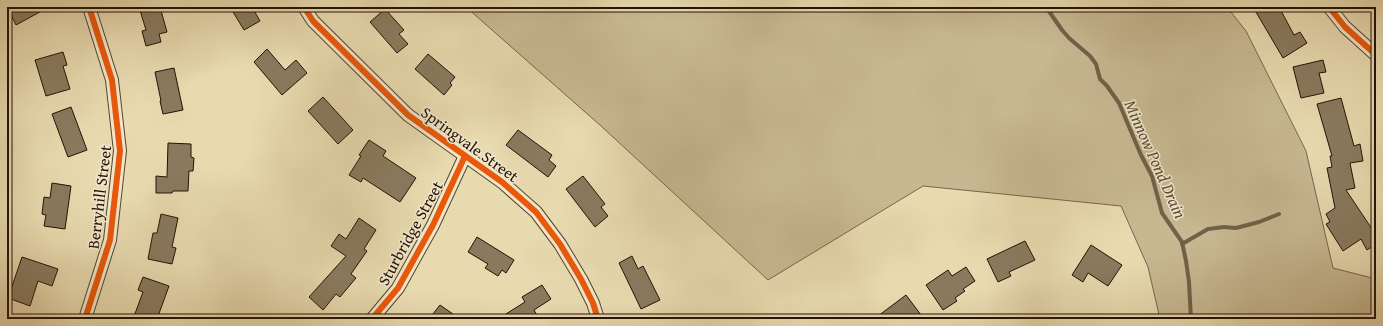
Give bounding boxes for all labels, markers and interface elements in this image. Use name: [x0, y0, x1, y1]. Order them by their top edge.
water label: Minnow Pond Drain: [1119, 96, 1194, 223]
street label: Springvale Street: [416, 100, 524, 188]
street label: Berryhill Street: [81, 143, 117, 250]
street label: Sturbridge Street: [371, 176, 449, 290]

